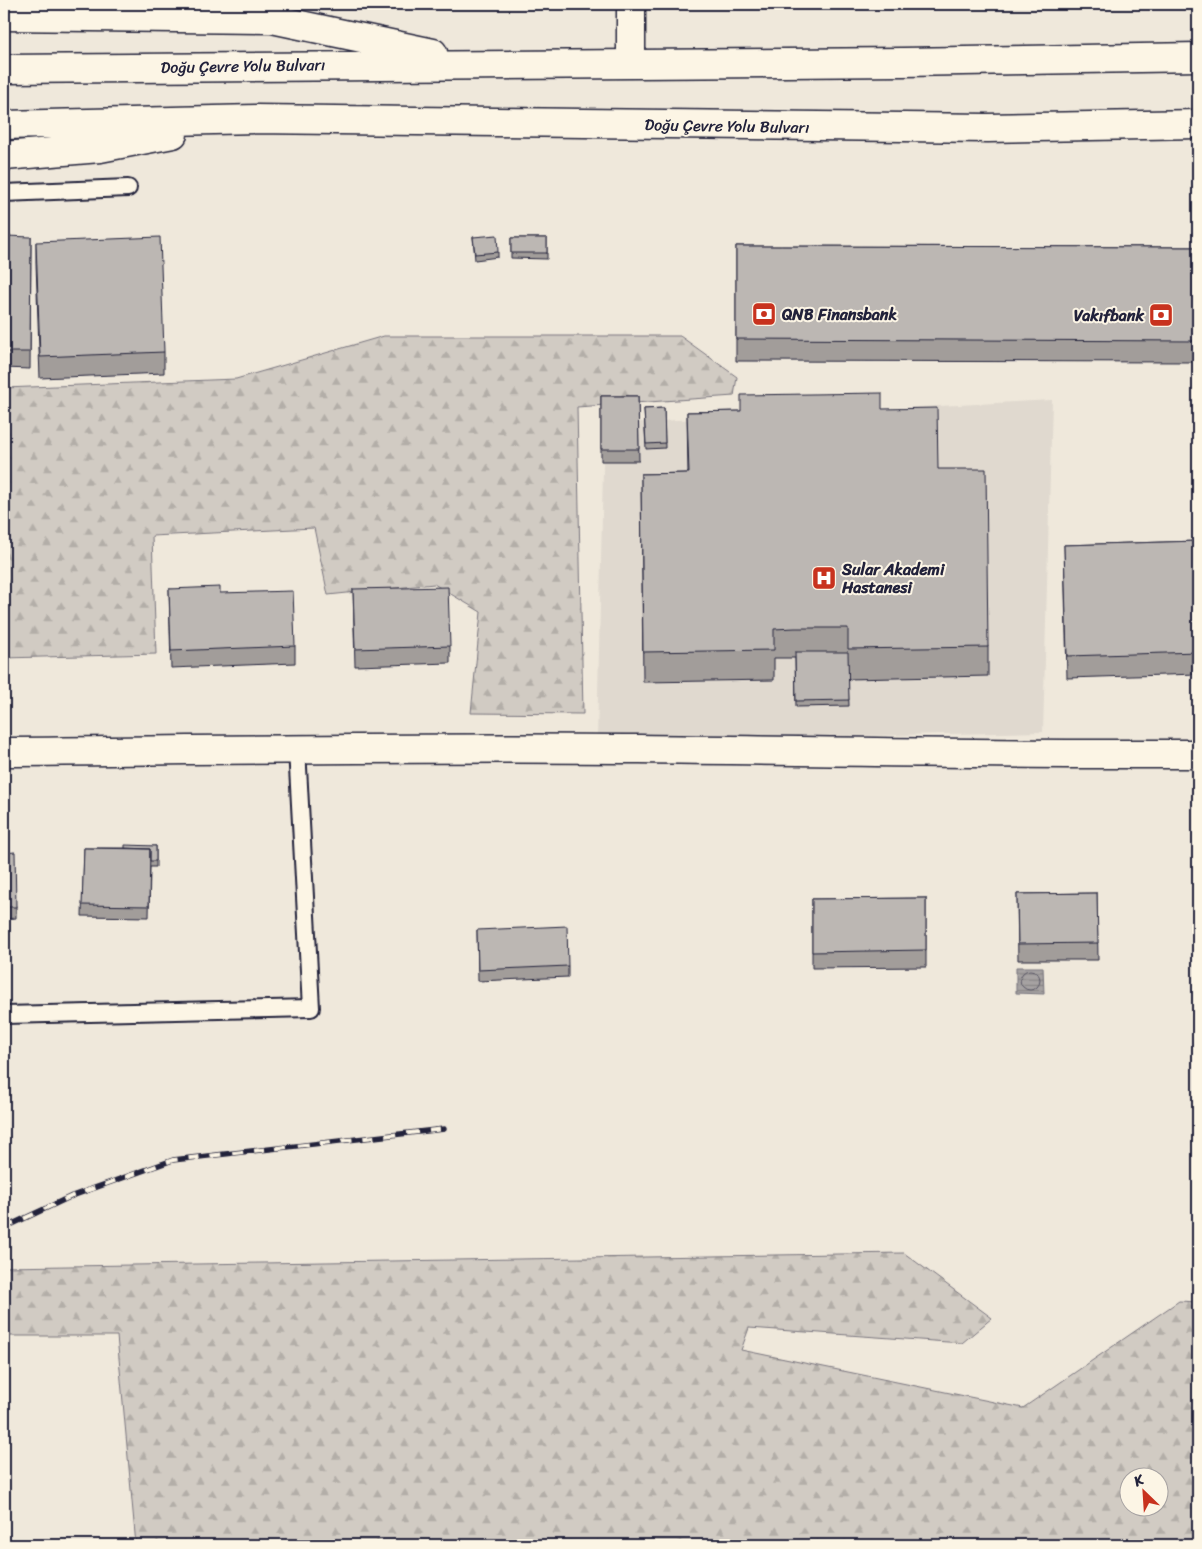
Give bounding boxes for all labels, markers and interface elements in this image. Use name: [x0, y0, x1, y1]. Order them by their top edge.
street label: Doğu Çevre Yolu Bulvarı: [160, 50, 326, 82]
street label: Doğu Çevre Yolu Bulvarı: [644, 110, 810, 142]
place label: QNB Finansbank: [781, 300, 897, 329]
bank icon: QNB Finansbank: [751, 301, 777, 327]
place label: Vakıfbank: [1074, 301, 1144, 330]
bank icon: Vakıfbank: [1148, 302, 1174, 328]
place label: Sular Akademi Hastanesi: [841, 555, 946, 602]
hospital icon: Sular Akademi Hastanesi: [811, 565, 837, 591]
north arrow: [1120, 1466, 1170, 1516]
text: K: [1129, 1467, 1149, 1494]

